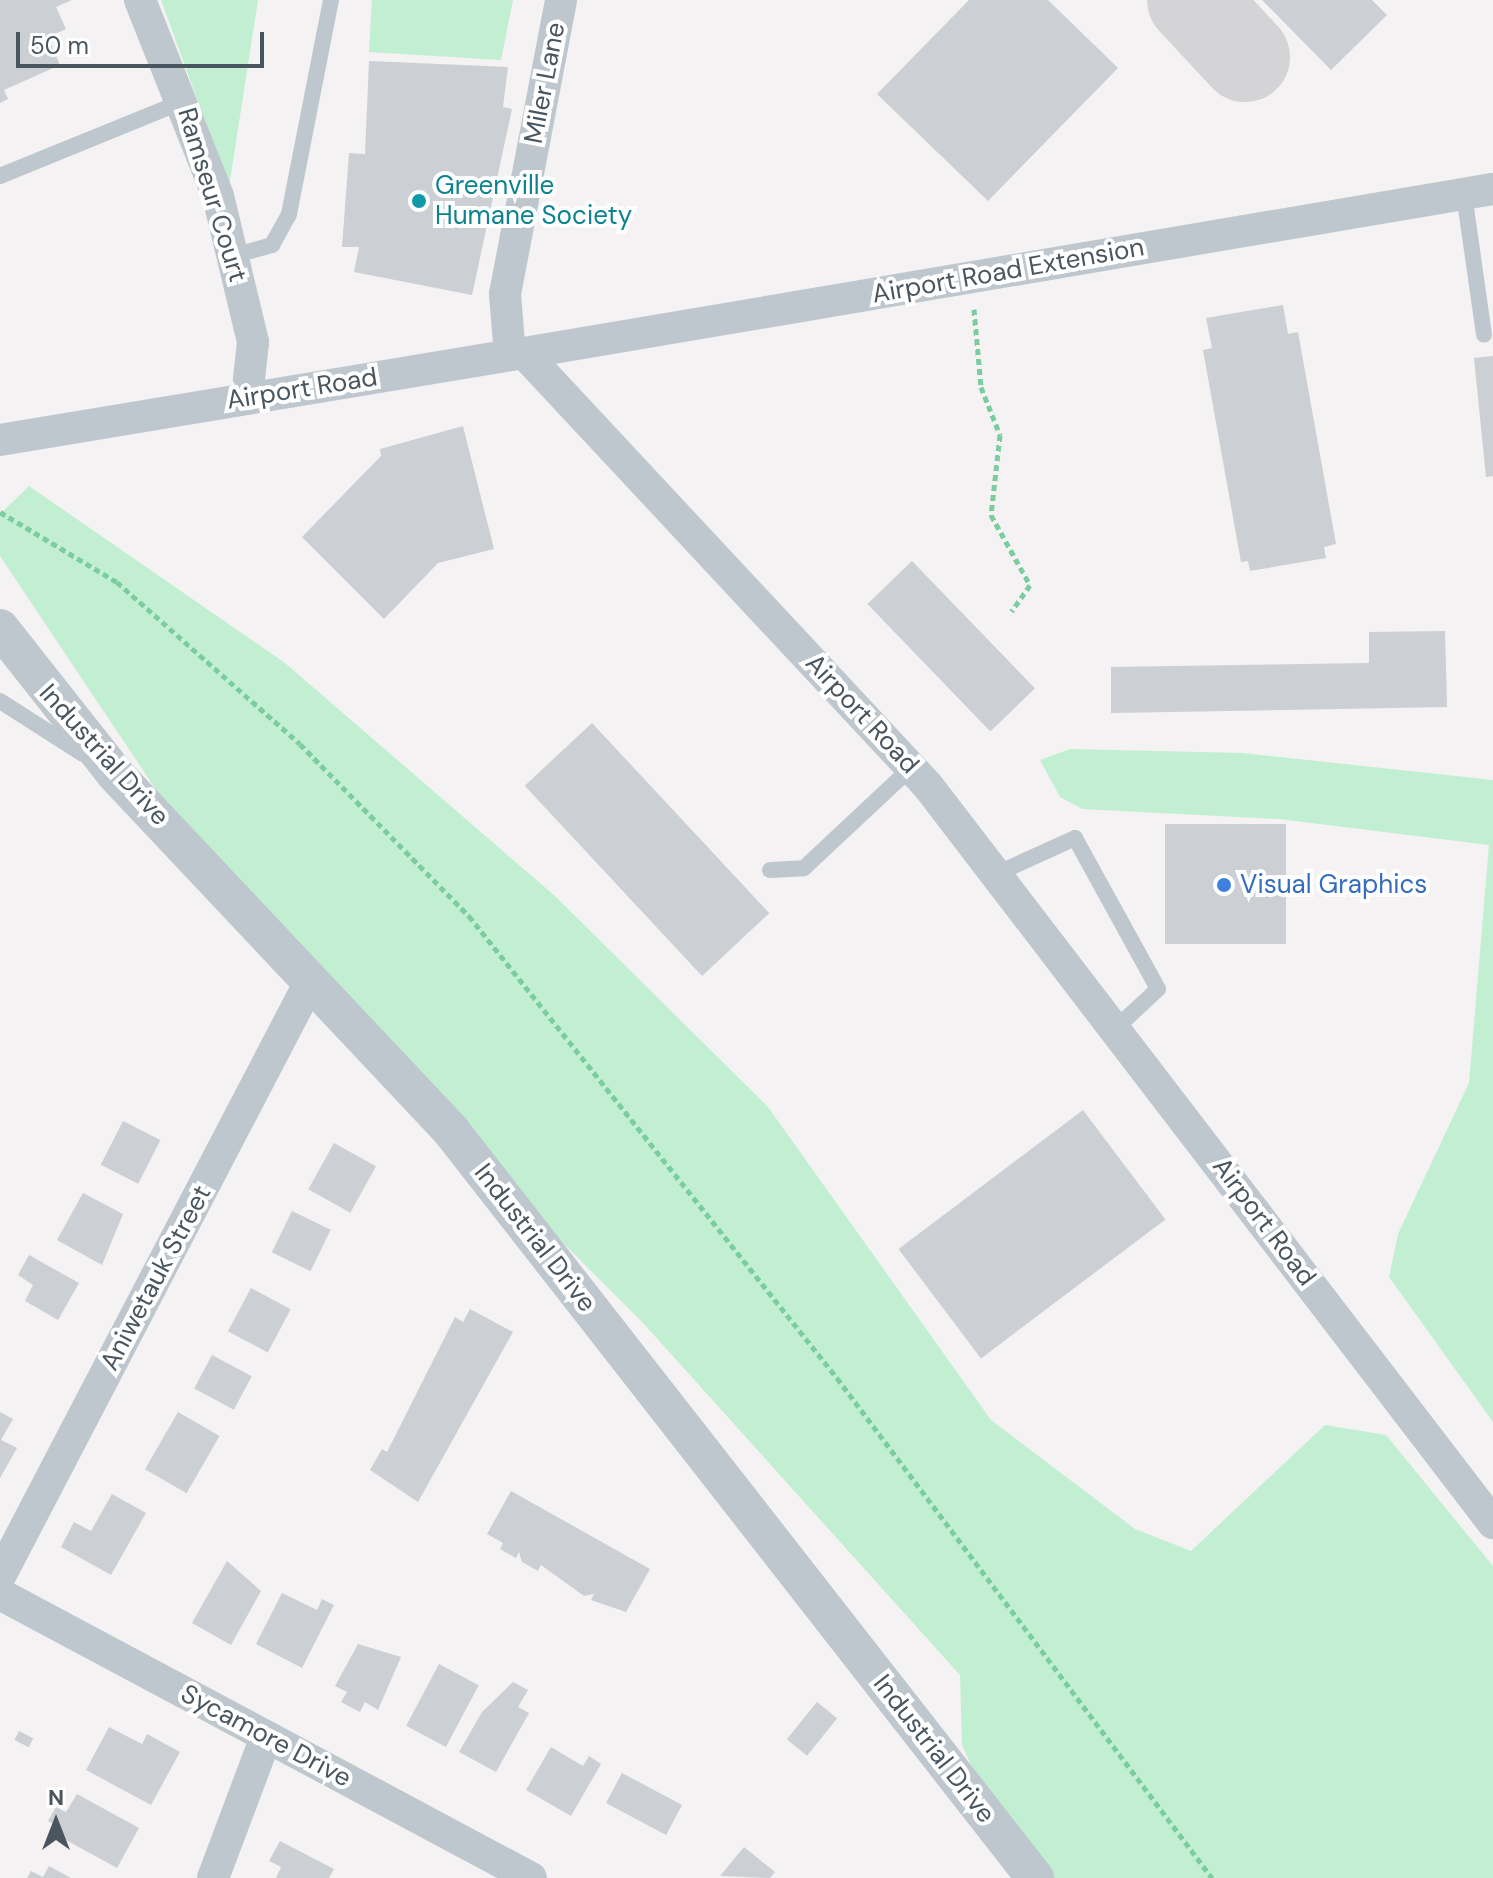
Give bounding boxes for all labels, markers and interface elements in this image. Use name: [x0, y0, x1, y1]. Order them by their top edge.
scale bar: [20, 16, 268, 66]
street label: Miler Lane: [518, 20, 572, 146]
text: 50 m: [30, 30, 89, 61]
street label: Ramseur Court: [171, 104, 253, 286]
place label: Greenville Humane Society: [435, 170, 632, 232]
marker: Greenville Humane Society: [410, 192, 428, 210]
street label: Airport Road Extension: [870, 232, 1146, 310]
street label: Airport Road: [224, 362, 380, 416]
street label: Airport Road: [799, 648, 925, 780]
street label: Industrial Drive: [32, 678, 176, 832]
place label: Visual Graphics: [1240, 869, 1427, 901]
marker: Visual Graphics: [1215, 876, 1233, 894]
street label: Airport Road: [1206, 1152, 1322, 1292]
street label: Industrial Drive: [468, 1158, 602, 1318]
street label: Aniwetauk Street: [94, 1180, 218, 1376]
street label: Industrial Drive: [867, 1669, 1001, 1829]
street label: Sycamore Drive: [176, 1678, 356, 1794]
north arrow: [16, 1782, 96, 1862]
text: N: [48, 1783, 64, 1812]

